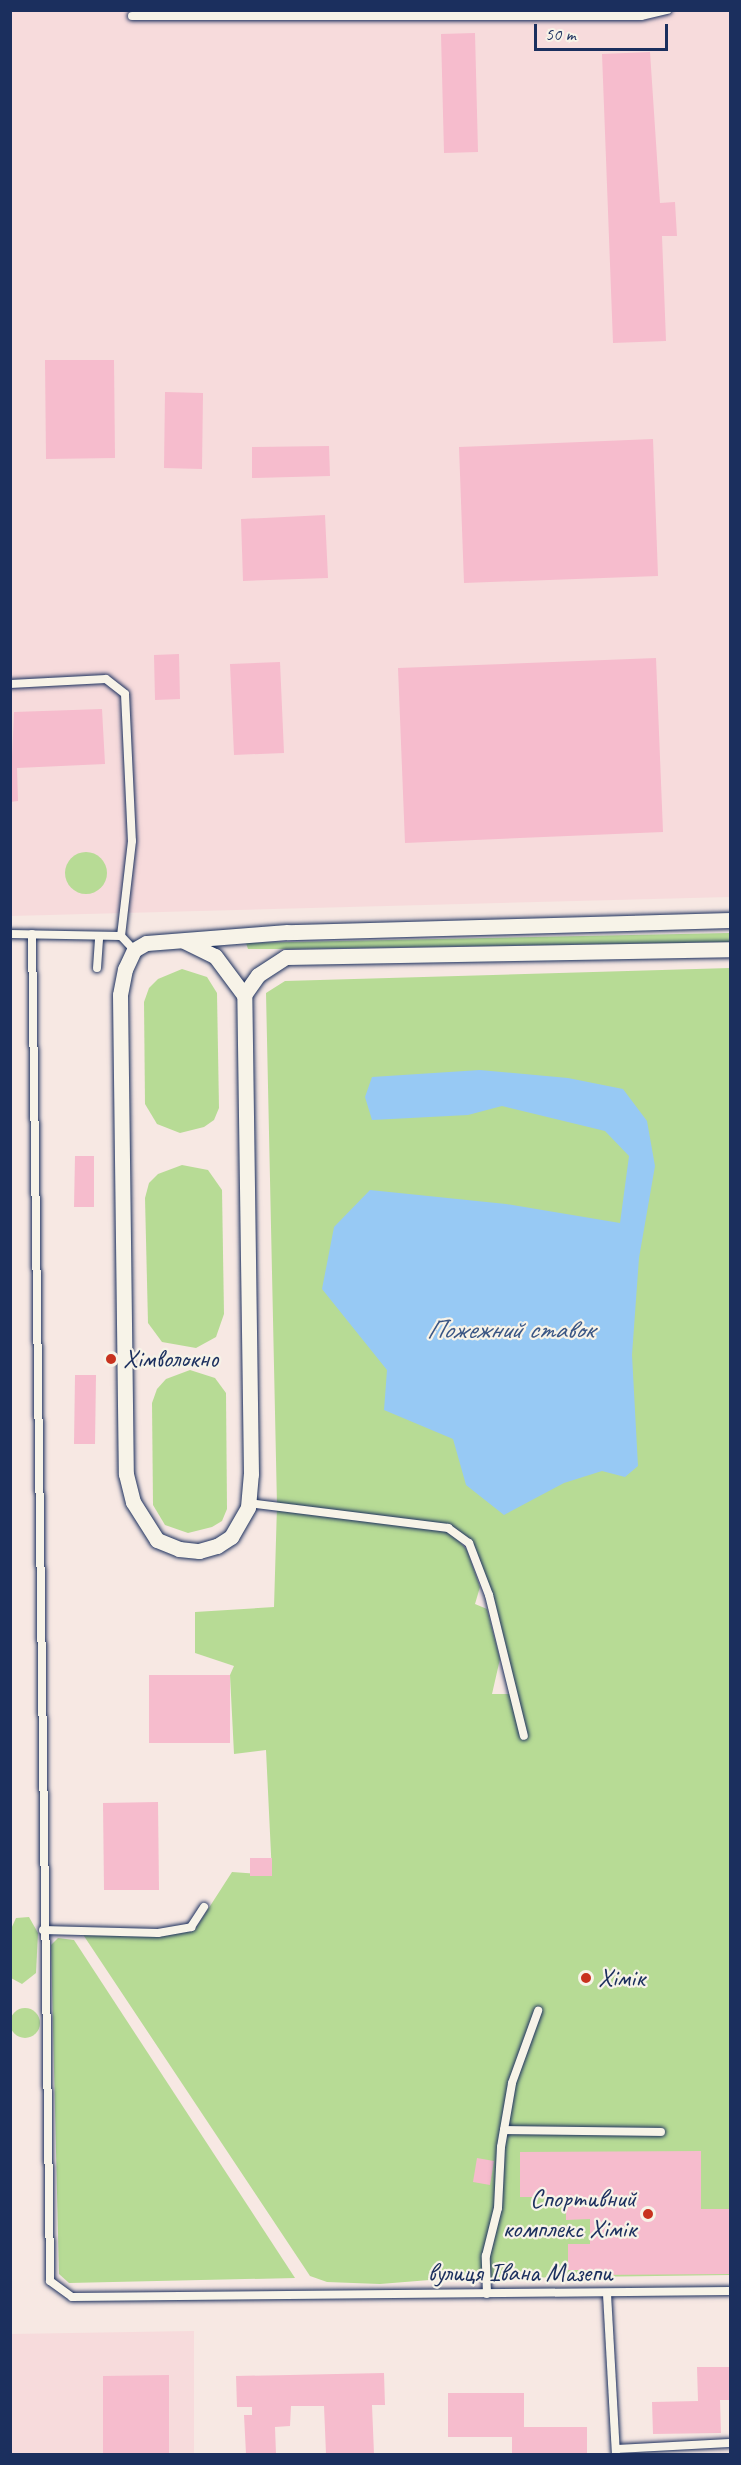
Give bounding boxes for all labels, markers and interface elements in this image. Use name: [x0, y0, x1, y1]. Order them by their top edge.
scale bar: [537, 12, 670, 50]
text: 50 m: [545, 23, 576, 45]
water label: Пожежний ставок: [426, 1314, 594, 1346]
place label: Хімволокно: [123, 1343, 218, 1375]
marker: Хімволокно: [104, 1352, 118, 1366]
place label: Хімік: [598, 1962, 645, 1994]
marker: Хімік: [579, 1971, 593, 1985]
place label: Спортивний комплекс Хімік: [502, 2183, 636, 2244]
marker: Спортивний комплекс Хімік: [641, 2207, 655, 2221]
street label: вулиця Івана Мазепи: [428, 2257, 612, 2289]

